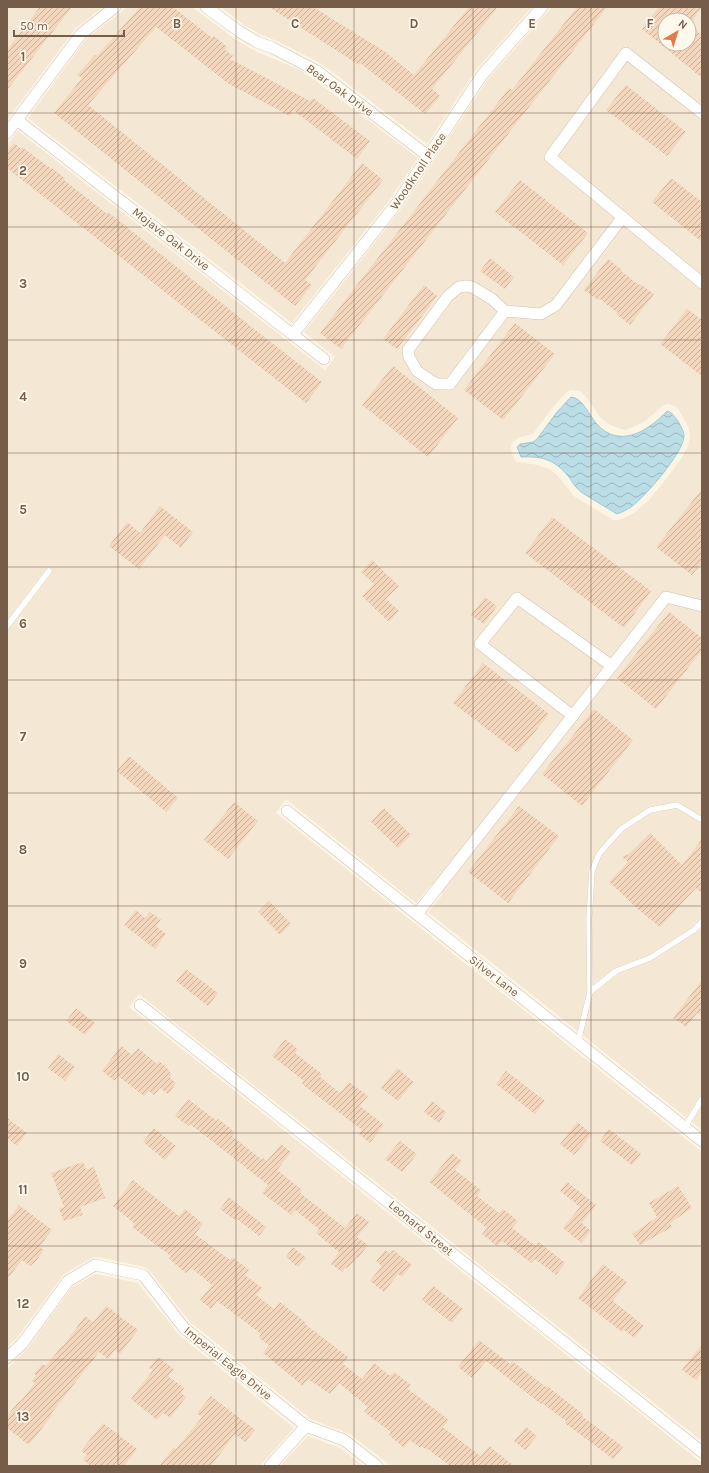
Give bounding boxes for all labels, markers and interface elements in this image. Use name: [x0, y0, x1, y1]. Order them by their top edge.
scale bar: [14, 12, 124, 38]
north arrow: [657, 12, 697, 52]
text: B: [173, 16, 181, 31]
text: C: [291, 16, 299, 31]
text: D: [410, 16, 419, 31]
text: E: [528, 16, 536, 31]
text: F: [646, 16, 654, 31]
text: N: [676, 17, 690, 32]
text: 50 m: [20, 19, 48, 33]
text: 1: [21, 49, 25, 64]
street label: Bear Oak Drive: [304, 61, 376, 119]
street label: Woodknoll Place: [387, 130, 449, 212]
text: 2: [19, 163, 27, 178]
street label: Mojave Oak Drive: [130, 205, 212, 273]
text: 3: [19, 276, 27, 291]
text: 4: [19, 389, 27, 404]
text: 5: [19, 502, 27, 517]
text: 6: [19, 616, 27, 631]
text: 7: [20, 729, 27, 744]
text: 8: [19, 842, 27, 857]
street label: Silver Lane: [466, 952, 522, 1000]
text: 9: [19, 956, 27, 971]
text: 10: [17, 1069, 29, 1084]
text: 11: [18, 1182, 28, 1197]
street label: Leonard Street: [386, 1198, 457, 1259]
text: 12: [17, 1296, 29, 1311]
street label: Imperial Eagle Drive: [181, 1323, 275, 1403]
text: 13: [17, 1409, 29, 1424]

